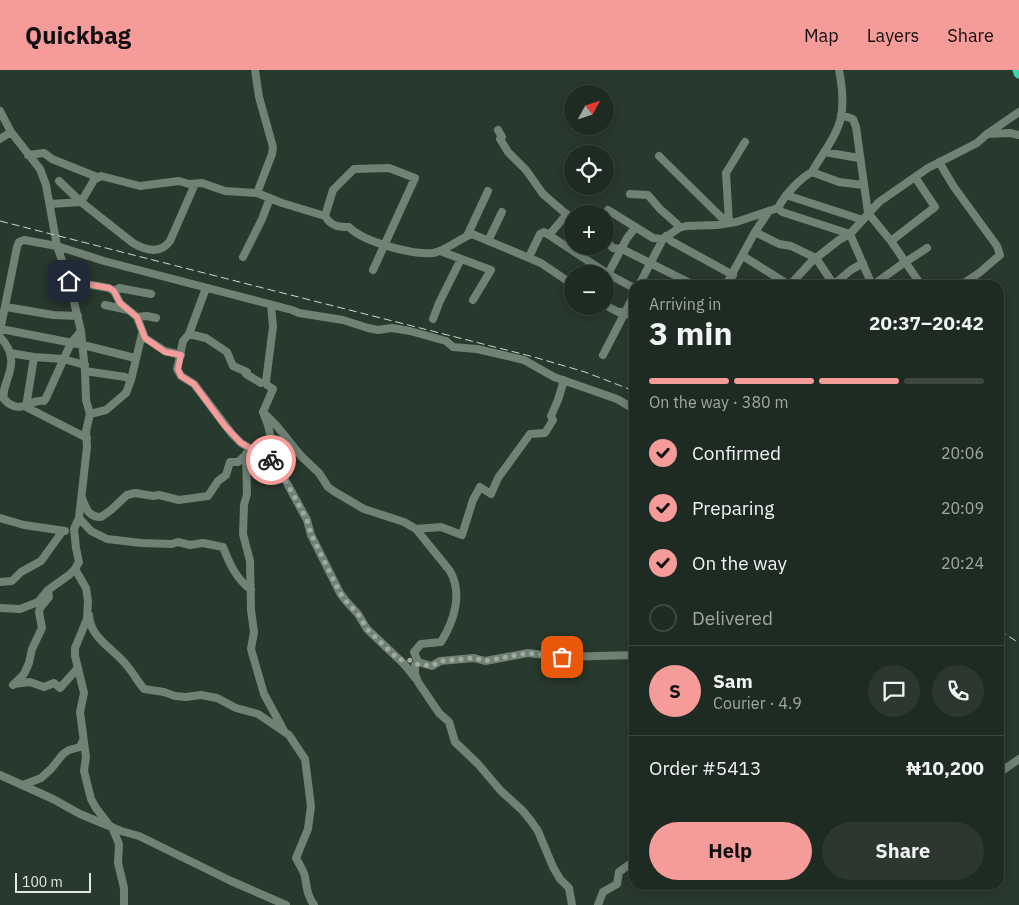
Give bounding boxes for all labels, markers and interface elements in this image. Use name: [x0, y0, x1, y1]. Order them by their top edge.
text: Quickbag: [25, 19, 131, 51]
text: Map: [804, 24, 839, 47]
text: Layers: [867, 24, 919, 47]
text: Share: [947, 24, 994, 47]
north arrow: [564, 85, 614, 135]
map controls: [564, 85, 614, 315]
button: locate: [564, 145, 614, 195]
button: +: [564, 205, 614, 255]
pin: [48, 260, 90, 302]
button: −: [564, 265, 614, 315]
icon: home: [55, 267, 83, 295]
text: Arriving in: [649, 294, 721, 314]
text: 20:37–20:42: [869, 311, 984, 335]
text: 3 min: [649, 312, 733, 354]
text: On the way · 380 m: [649, 392, 788, 412]
courier: [246, 435, 296, 485]
icon: check: [649, 439, 677, 467]
text: Confirmed: [692, 441, 781, 465]
text: 20:06: [941, 443, 984, 463]
icon: bike: [257, 446, 285, 474]
icon: check: [649, 494, 677, 522]
text: Preparing: [692, 496, 774, 520]
text: 20:09: [941, 498, 984, 518]
icon: check: [649, 549, 677, 577]
text: On the way: [692, 551, 787, 575]
text: 20:24: [941, 553, 984, 573]
text: Delivered: [692, 606, 773, 630]
pin: [541, 636, 583, 678]
icon: bag: [548, 643, 576, 671]
button: chat: [868, 665, 920, 717]
button: phone: [932, 665, 984, 717]
text: Sam: [713, 669, 753, 693]
text: S: [669, 679, 681, 703]
text: Courier · 4.9: [713, 693, 802, 713]
text: Order #5413: [649, 756, 761, 780]
text: ₦10,200: [906, 756, 984, 780]
button: Help: [649, 822, 812, 880]
button: Share: [822, 822, 984, 880]
scale bar: [15, 870, 91, 893]
text: 100 m: [22, 873, 63, 891]

